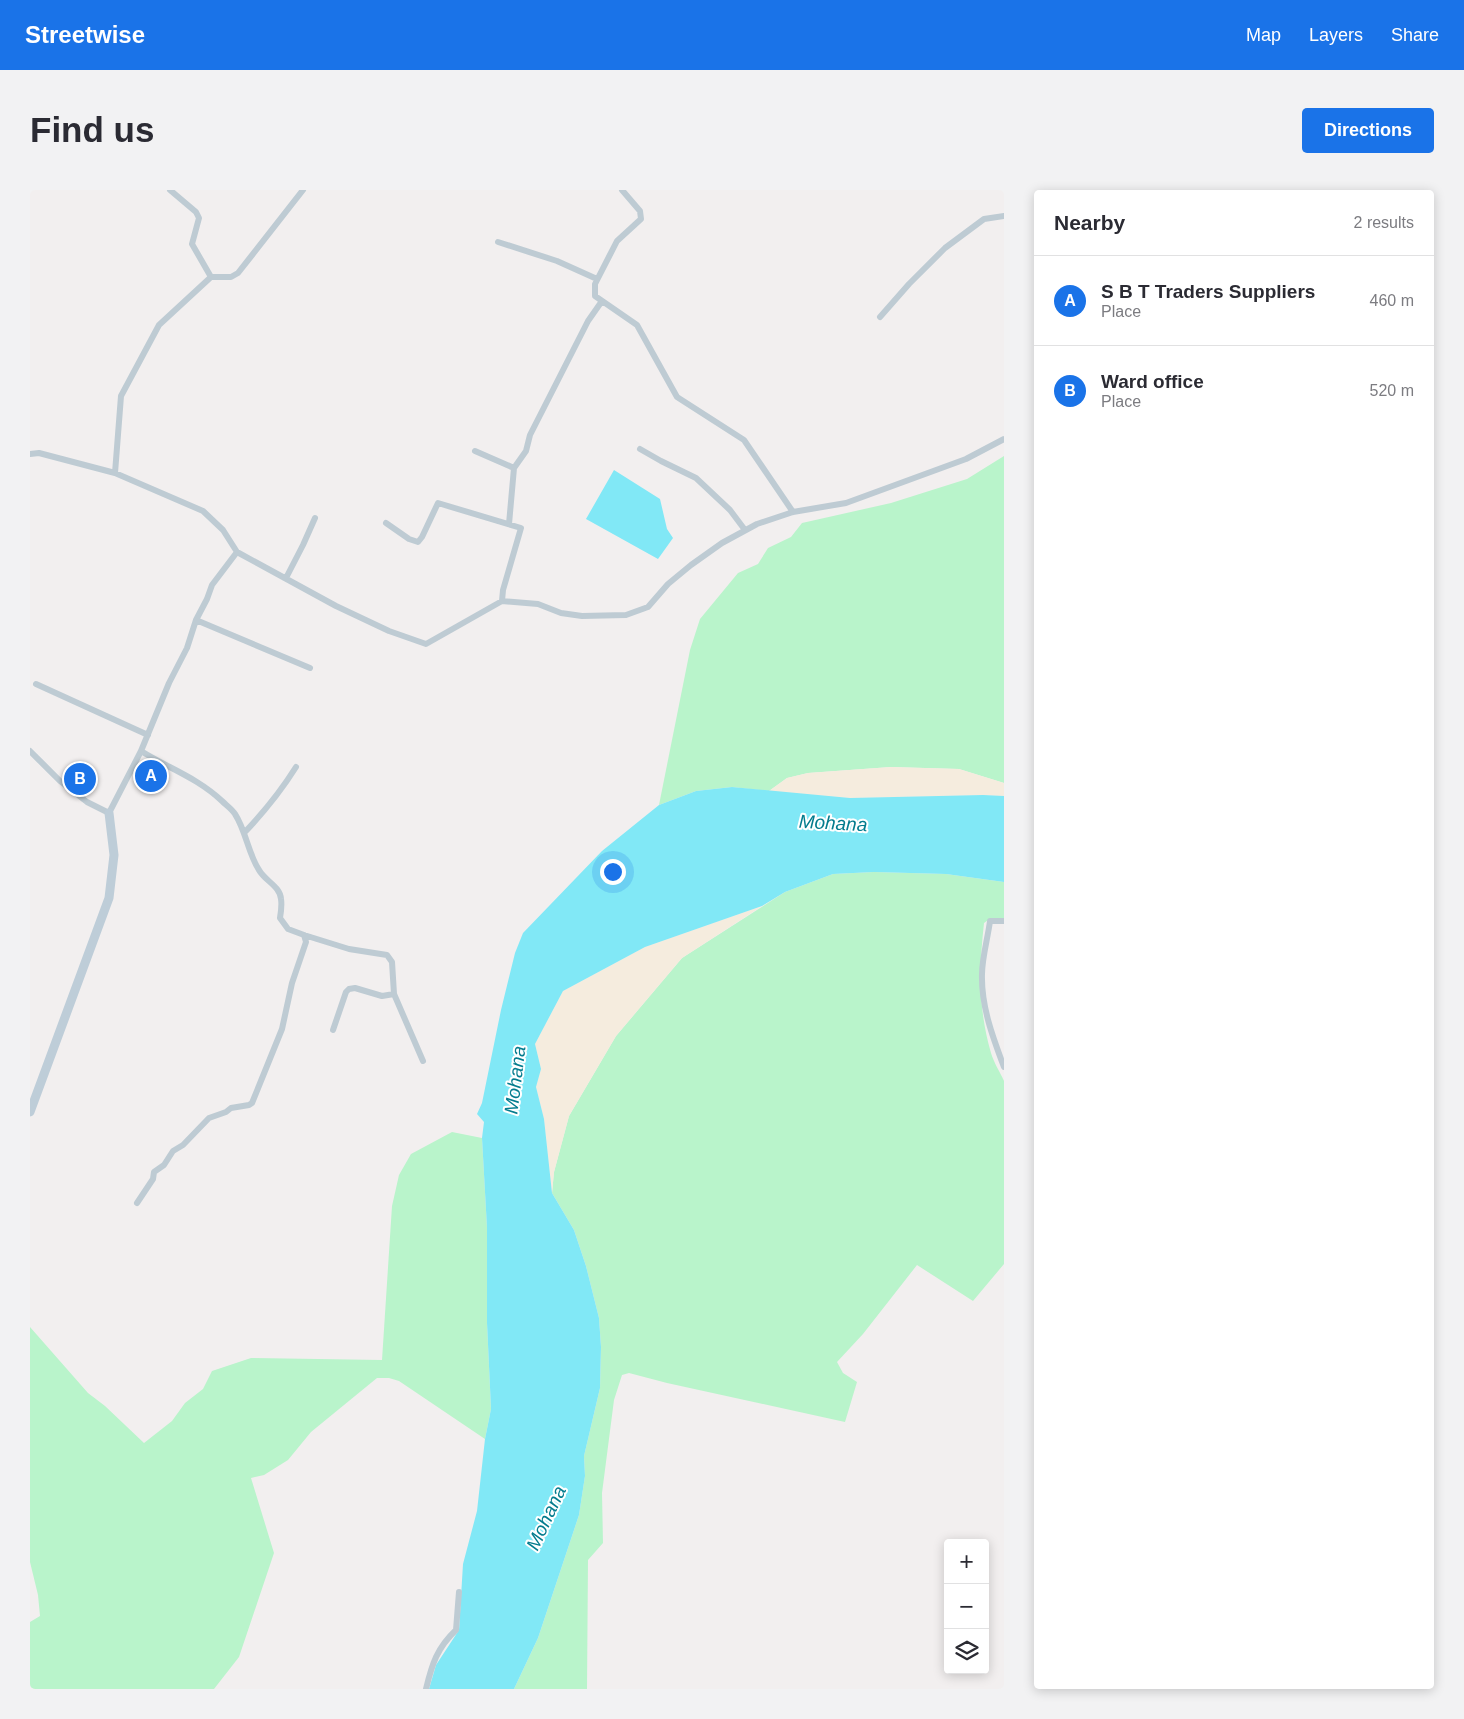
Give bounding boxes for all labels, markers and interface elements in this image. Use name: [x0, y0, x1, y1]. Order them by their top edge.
text: Streetwise: [25, 21, 145, 48]
text: Map: [1246, 25, 1281, 45]
text: Layers: [1309, 25, 1363, 45]
text: Share: [1391, 25, 1439, 45]
button: Directions: [1302, 108, 1434, 153]
text: Find us: [30, 110, 154, 149]
text: Nearby: [1054, 211, 1125, 234]
text: 2 results: [1354, 214, 1414, 231]
text: S B T Traders Suppliers: [1101, 281, 1315, 302]
text: A: [1064, 292, 1076, 309]
text: 460 m: [1370, 292, 1414, 309]
text: Place: [1101, 303, 1141, 320]
text: Ward office: [1101, 371, 1204, 392]
text: B: [1064, 382, 1076, 399]
text: 520 m: [1370, 382, 1414, 399]
text: Place: [1101, 393, 1141, 410]
pin: A: [135, 757, 167, 795]
pin: B: [64, 760, 96, 798]
water label: Mohana: [798, 811, 868, 835]
your location: [600, 859, 626, 885]
water label: Mohana: [500, 1045, 530, 1115]
water label: Mohana: [522, 1482, 570, 1554]
map controls: [944, 1539, 989, 1674]
button: +: [944, 1539, 989, 1584]
button: −: [944, 1584, 989, 1629]
button: layers: [944, 1629, 989, 1674]

